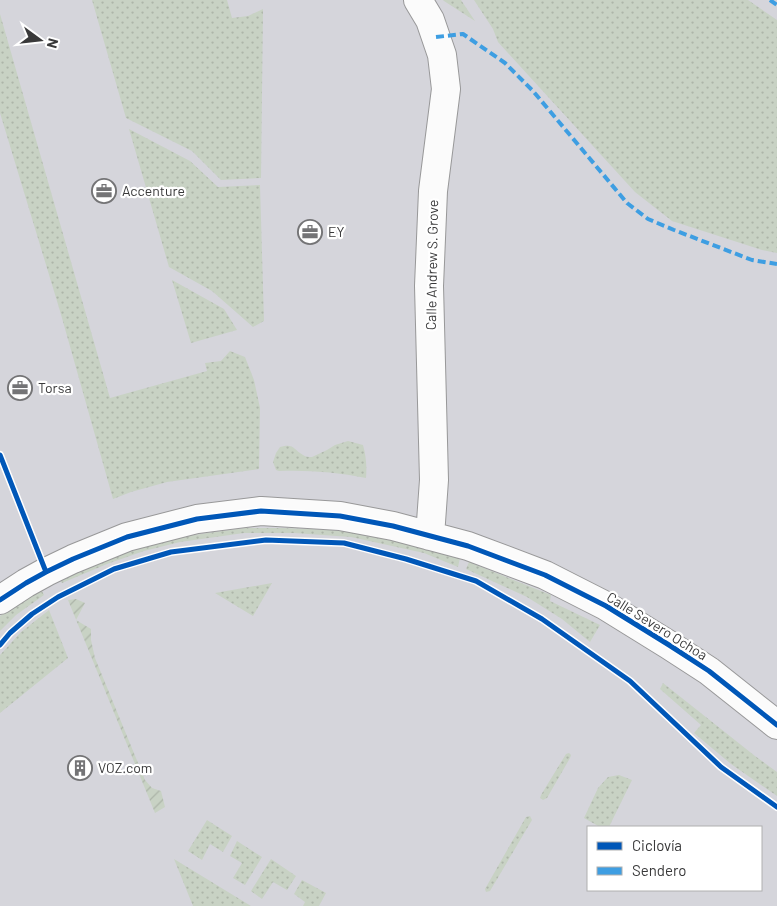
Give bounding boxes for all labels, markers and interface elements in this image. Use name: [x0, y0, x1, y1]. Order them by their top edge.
north arrow: [15, 15, 65, 65]
text: N: [44, 37, 62, 50]
office icon: Accenture: [91, 178, 117, 204]
place label: Accenture: [122, 182, 185, 199]
street label: Calle Andrew S. Grove: [422, 200, 441, 330]
office icon: EY: [297, 219, 323, 245]
place label: EY: [328, 223, 344, 240]
office icon: Torsa: [7, 375, 33, 401]
place label: Torsa: [38, 379, 72, 396]
street label: Calle Severo Ochoa: [604, 588, 711, 663]
building icon: VOZ.com: [67, 755, 93, 781]
place label: VOZ.com: [98, 759, 152, 776]
legend: [587, 826, 762, 891]
text: Ciclovía: [632, 836, 682, 854]
text: Sendero: [632, 861, 686, 879]

